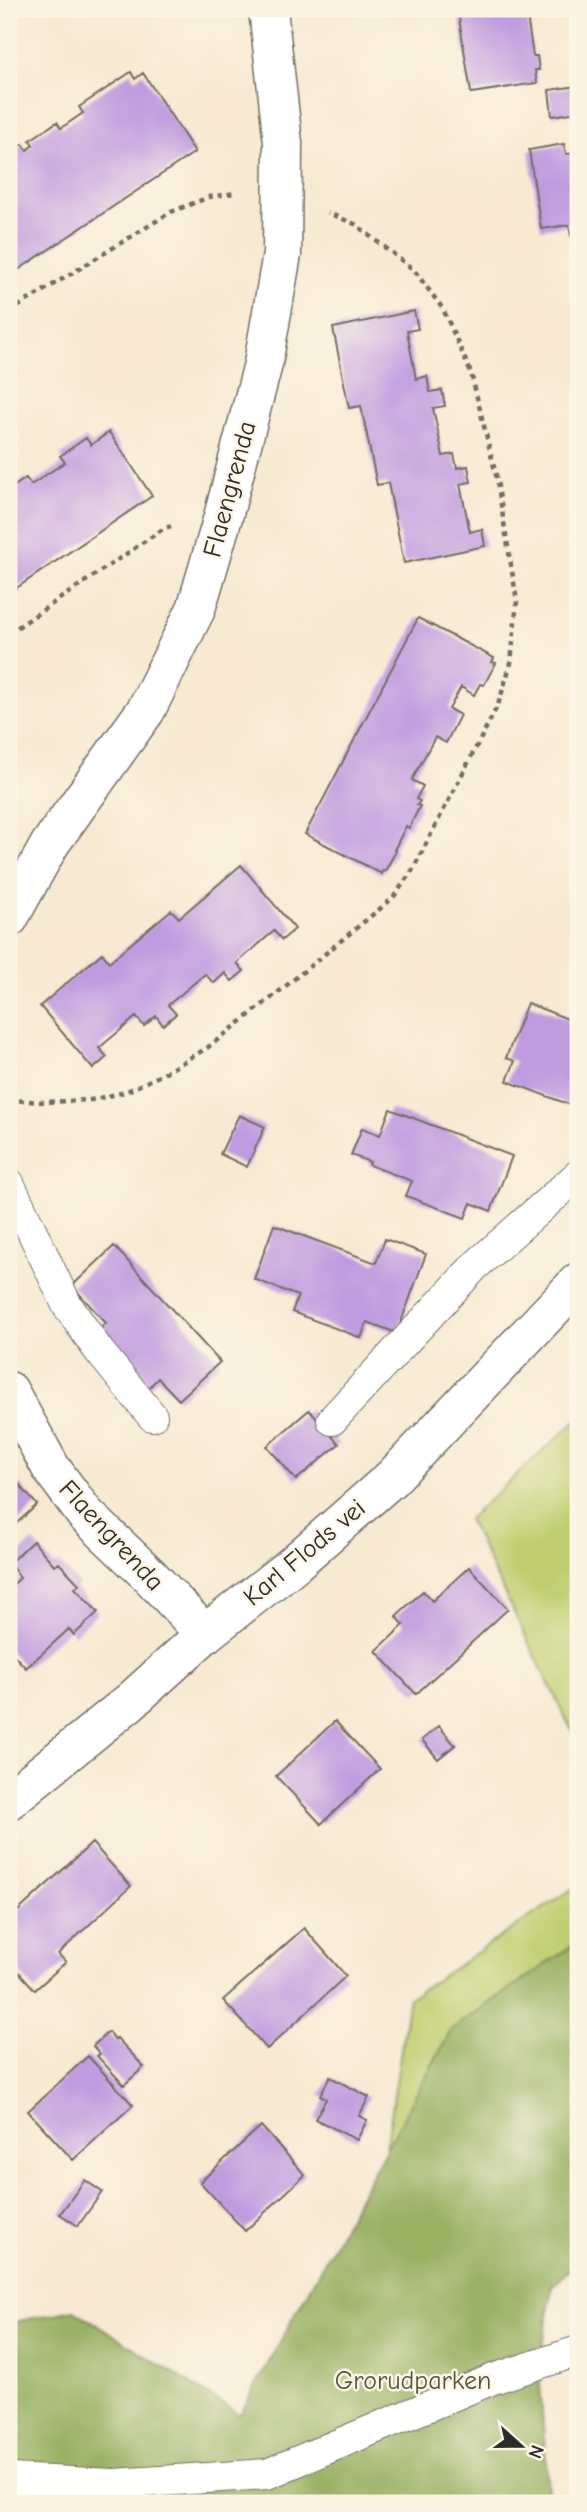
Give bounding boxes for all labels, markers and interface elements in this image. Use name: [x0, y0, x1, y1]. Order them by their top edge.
street label: Flaengrenda: [197, 418, 263, 561]
street label: Flaengrenda: [53, 1474, 170, 1597]
street label: Karl Flods vei: [238, 1493, 372, 1612]
park label: Grorudparken: [335, 2366, 491, 2396]
north arrow: [486, 2410, 556, 2480]
text: N: [523, 2442, 548, 2461]

